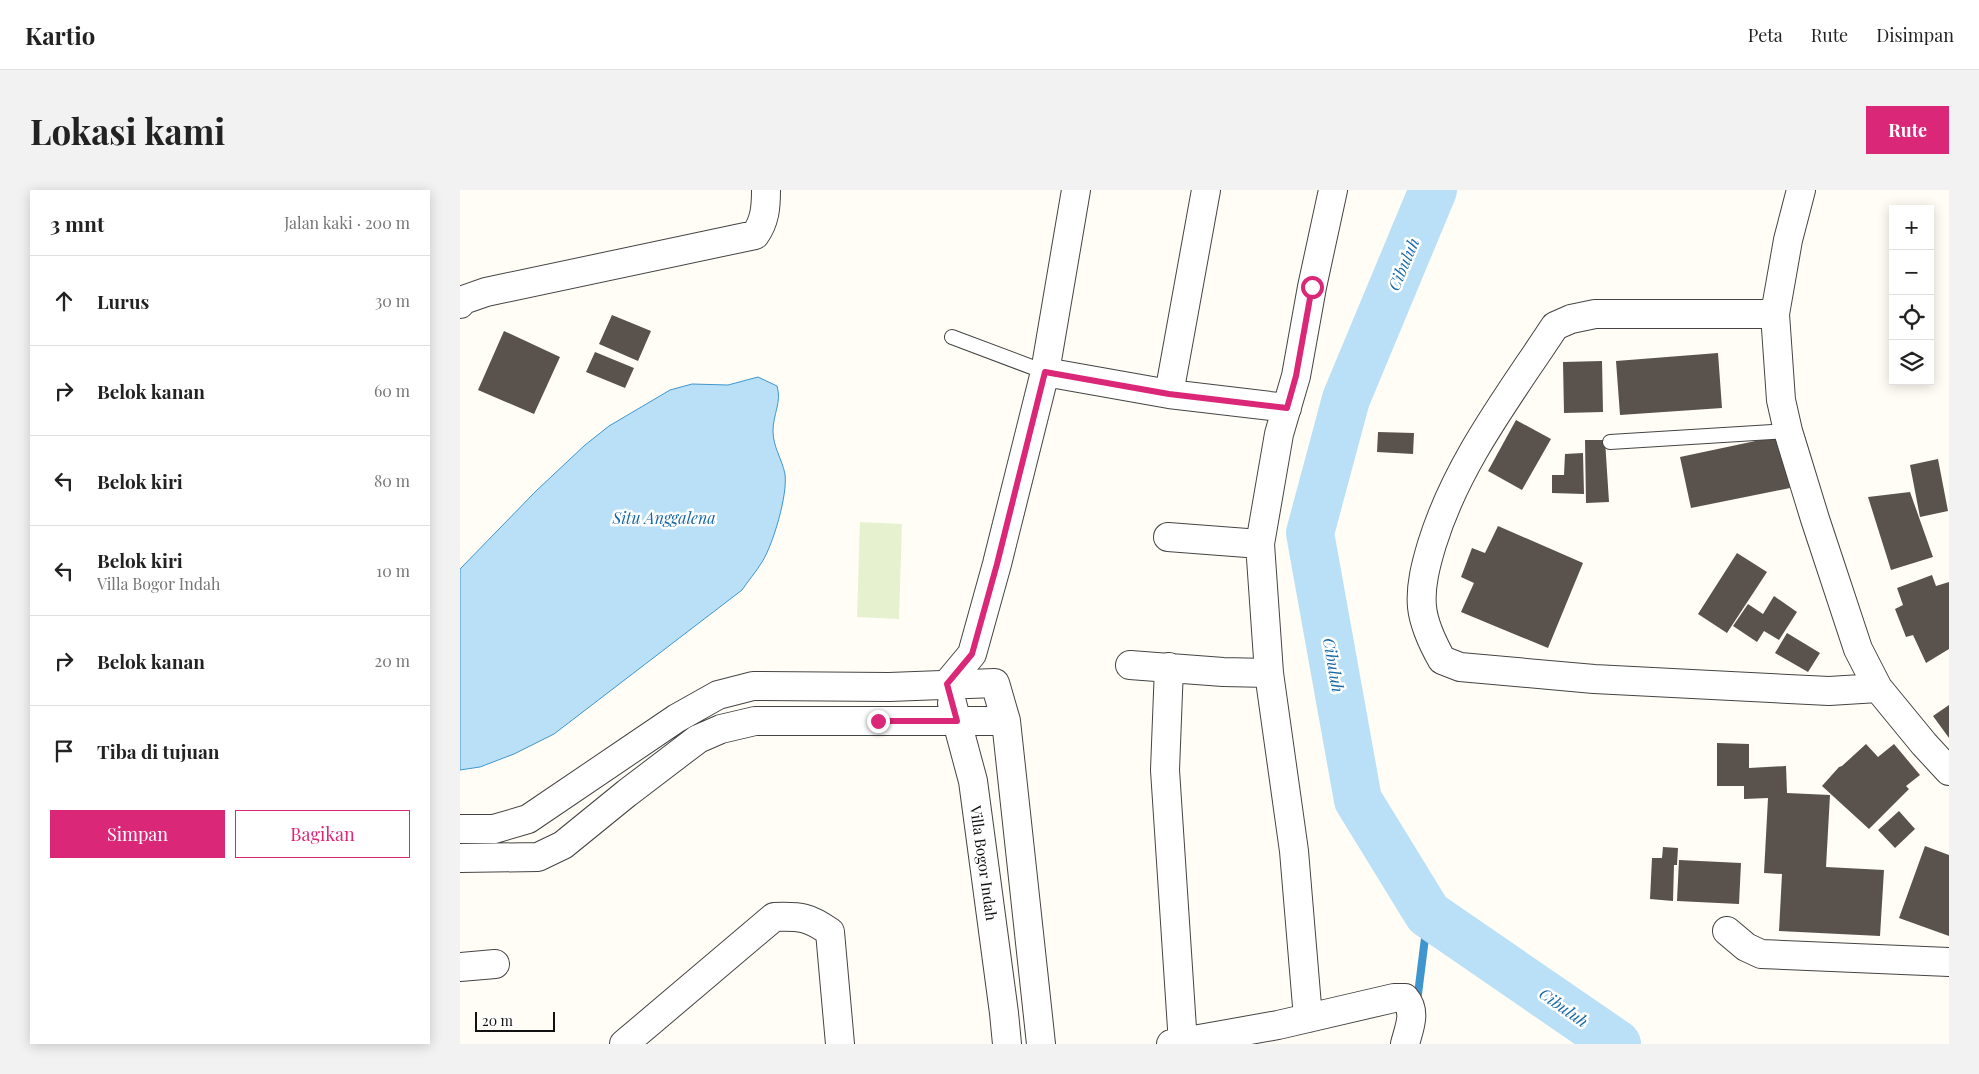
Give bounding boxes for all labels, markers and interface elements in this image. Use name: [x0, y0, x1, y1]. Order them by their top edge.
text: Kartio: [25, 19, 95, 51]
text: Peta: [1748, 23, 1783, 47]
text: Rute: [1811, 23, 1848, 47]
text: Disimpan: [1876, 23, 1954, 47]
button: Rute: [1866, 106, 1949, 154]
text: Lokasi kami: [30, 107, 225, 154]
map controls: [1889, 205, 1934, 385]
button: +: [1889, 205, 1934, 250]
text: 3 mnt: [50, 209, 104, 237]
text: Jalan kaki · 200 m: [284, 212, 410, 233]
water label: Cibuluh: [1383, 234, 1423, 294]
button: −: [1889, 250, 1934, 295]
route start: [1301, 276, 1324, 299]
icon: ahead: [50, 287, 78, 315]
text: Lurus: [97, 288, 149, 314]
text: 30 m: [375, 290, 410, 311]
button: locate: [1889, 295, 1934, 340]
button: layers: [1889, 340, 1934, 385]
icon: right: [50, 377, 78, 405]
text: Belok kanan: [97, 378, 205, 404]
text: 60 m: [374, 380, 410, 401]
icon: left: [50, 467, 78, 495]
text: Belok kiri: [97, 468, 183, 494]
text: 80 m: [374, 470, 410, 491]
water label: Situ Anggalena: [611, 507, 716, 528]
text: Belok kiri: [97, 547, 183, 573]
icon: left: [50, 557, 78, 585]
text: 10 m: [376, 560, 410, 581]
text: Villa Bogor Indah: [97, 573, 220, 594]
water label: Cibuluh: [1319, 636, 1349, 694]
icon: right: [50, 647, 78, 675]
text: Belok kanan: [97, 648, 205, 674]
text: 20 m: [375, 650, 410, 671]
route end: [867, 710, 890, 733]
icon: arrive: [50, 737, 78, 765]
text: Tiba di tujuan: [97, 738, 219, 764]
street label: Villa Bogor Indah: [966, 803, 1002, 922]
button: Simpan: [50, 810, 225, 858]
button: Bagikan: [235, 810, 410, 858]
water label: Cibuluh: [1535, 983, 1593, 1031]
scale bar: [475, 1009, 555, 1032]
text: 20 m: [482, 1011, 513, 1030]

